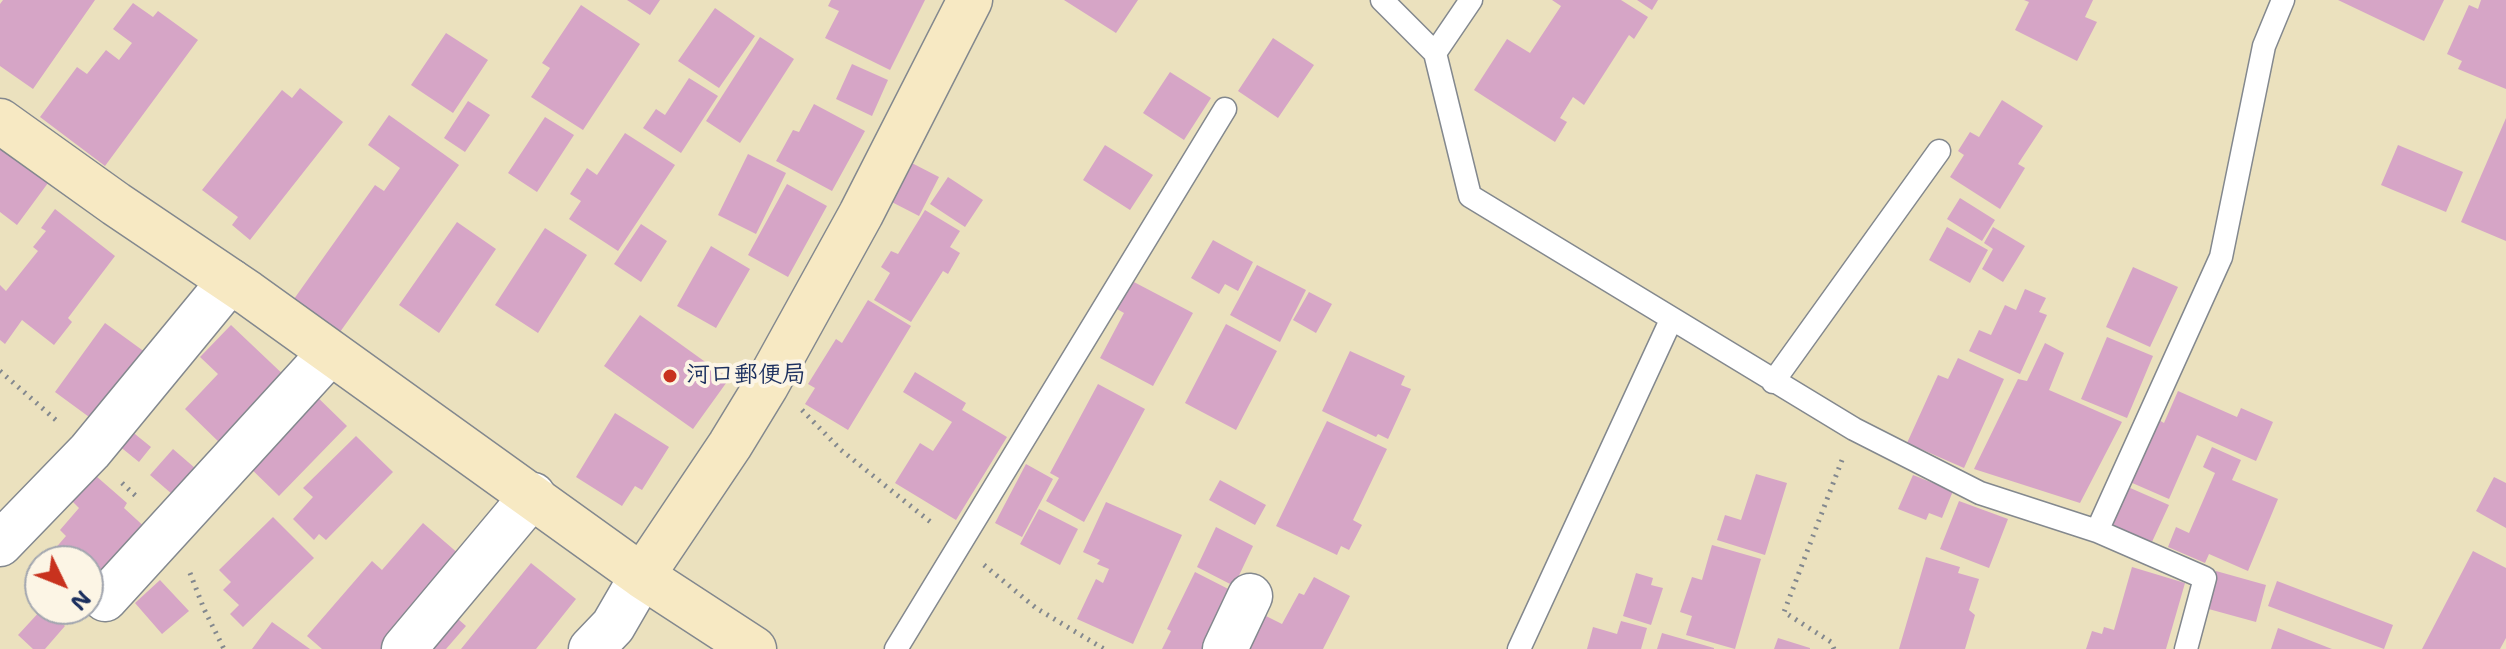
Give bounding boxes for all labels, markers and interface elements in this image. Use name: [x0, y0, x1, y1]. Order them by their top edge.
place label: 河口郵便局: [686, 362, 806, 390]
marker: 河口郵便局: [661, 367, 679, 385]
north arrow: [24, 545, 104, 625]
text: N: [64, 584, 97, 617]

